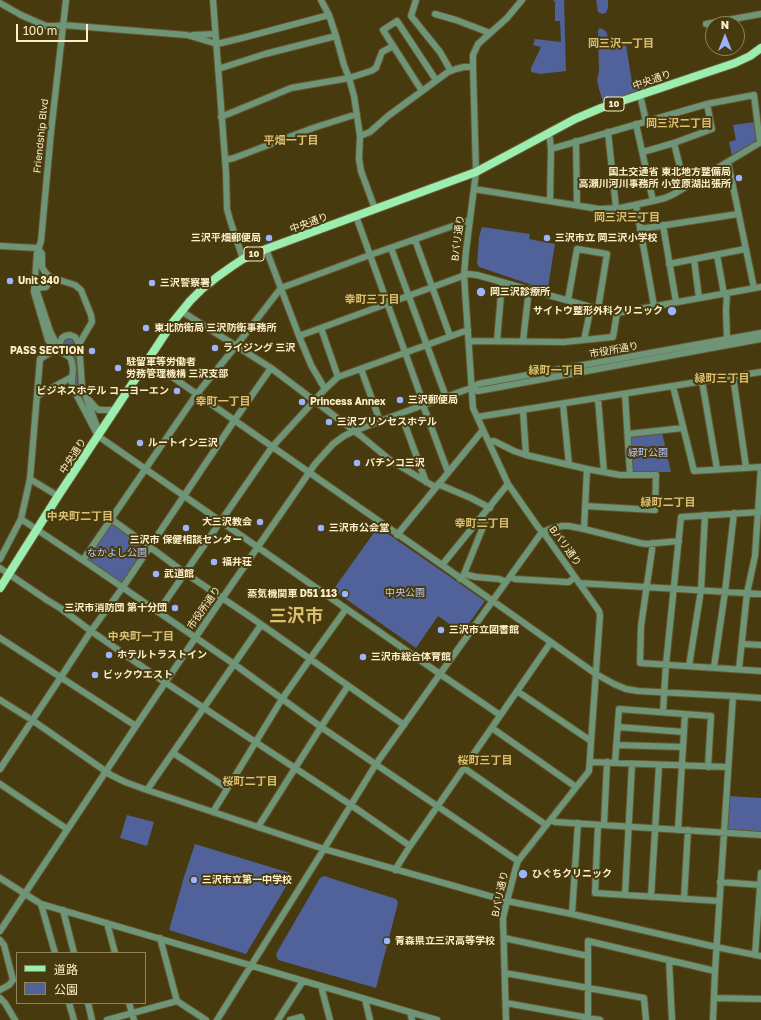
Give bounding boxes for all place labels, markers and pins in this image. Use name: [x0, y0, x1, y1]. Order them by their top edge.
place label: 国土交通省 東北地方整備局 高瀬川河川事務所 小笠原湖出張所: [579, 166, 731, 190]
marker: 国土交通省 東北地方整備局 高瀬川河川事務所 小笠原湖出張所: [734, 173, 744, 183]
place label: 三沢平畑郵便局: [191, 232, 261, 244]
place label: 三沢市立 岡三沢小学校: [555, 232, 657, 244]
marker: 三沢平畑郵便局: [264, 233, 274, 243]
marker: 三沢市立 岡三沢小学校: [542, 233, 552, 243]
place label: Unit 340: [18, 275, 59, 287]
marker: Unit 340: [5, 276, 15, 286]
place label: 三沢警察署: [160, 277, 210, 289]
marker: 三沢警察署: [147, 278, 157, 288]
marker: 岡三沢診療所: [475, 286, 487, 298]
place label: 岡三沢診療所: [490, 286, 550, 298]
place label: サイトウ整形外科クリニック: [533, 305, 663, 317]
marker: サイトウ整形外科クリニック: [666, 305, 678, 317]
place label: 東北防衛局 三沢防衛事務所: [154, 322, 276, 334]
marker: 東北防衛局 三沢防衛事務所: [141, 323, 151, 333]
place label: ライジング 三沢: [223, 342, 295, 354]
marker: ライジング 三沢: [210, 343, 220, 353]
place label: PASS SECTION: [10, 345, 84, 357]
marker: PASS SECTION: [87, 346, 97, 356]
place label: 駐留軍等労働者 労務管理機構 三沢支部: [126, 356, 228, 380]
marker: 駐留軍等労働者 労務管理機構 三沢支部: [113, 363, 123, 373]
place label: ビジネスホテル コーヨーエン: [37, 385, 169, 397]
marker: ビジネスホテル コーヨーエン: [172, 386, 182, 396]
place label: 三沢郵便局: [408, 394, 458, 406]
marker: 三沢郵便局: [395, 395, 405, 405]
place label: Princess Annex: [310, 396, 385, 408]
marker: Princess Annex: [297, 397, 307, 407]
place label: 三沢プリンセスホテル: [337, 416, 437, 428]
marker: 三沢プリンセスホテル: [324, 417, 334, 427]
place label: ルートイン三沢: [148, 437, 218, 449]
marker: ルートイン三沢: [135, 438, 145, 448]
place label: パチンコ三沢: [365, 457, 425, 469]
marker: パチンコ三沢: [352, 458, 362, 468]
place label: 大三沢教会: [202, 516, 252, 528]
marker: 大三沢教会: [255, 517, 265, 527]
place label: 三沢市公会堂: [329, 522, 389, 534]
marker: 三沢市 保健相談センター: [181, 523, 191, 533]
marker: 三沢市公会堂: [316, 523, 326, 533]
place label: 三沢市 保健相談センター: [130, 534, 242, 546]
place label: 福井荘: [222, 556, 252, 568]
marker: 福井荘: [209, 557, 219, 567]
place label: 武道館: [164, 568, 194, 580]
marker: 武道館: [151, 569, 161, 579]
place label: 蒸気機関車 D51 113: [247, 588, 337, 600]
marker: 蒸気機関車 D51 113: [340, 589, 350, 599]
place label: 三沢市消防団 第十分団: [65, 602, 167, 614]
marker: 三沢市消防団 第十分団: [170, 603, 180, 613]
place label: 三沢市立図書館: [449, 624, 519, 636]
marker: 三沢市立図書館: [436, 625, 446, 635]
place label: ホテルトラストイン: [117, 649, 207, 661]
marker: ホテルトラストイン: [104, 650, 114, 660]
place label: 三沢市総合体育館: [371, 651, 451, 663]
marker: 三沢市総合体育館: [358, 652, 368, 662]
place label: ビックウエスト: [103, 669, 173, 681]
marker: ビックウエスト: [90, 670, 100, 680]
marker: ひぐちクリニック: [517, 868, 529, 880]
place label: ひぐちクリニック: [532, 868, 612, 880]
place label: 三沢市立第一中学校: [202, 874, 292, 886]
marker: 三沢市立第一中学校: [189, 875, 199, 885]
place label: 青森県立三沢高等学校: [395, 935, 495, 947]
marker: 青森県立三沢高等学校: [382, 936, 392, 946]

